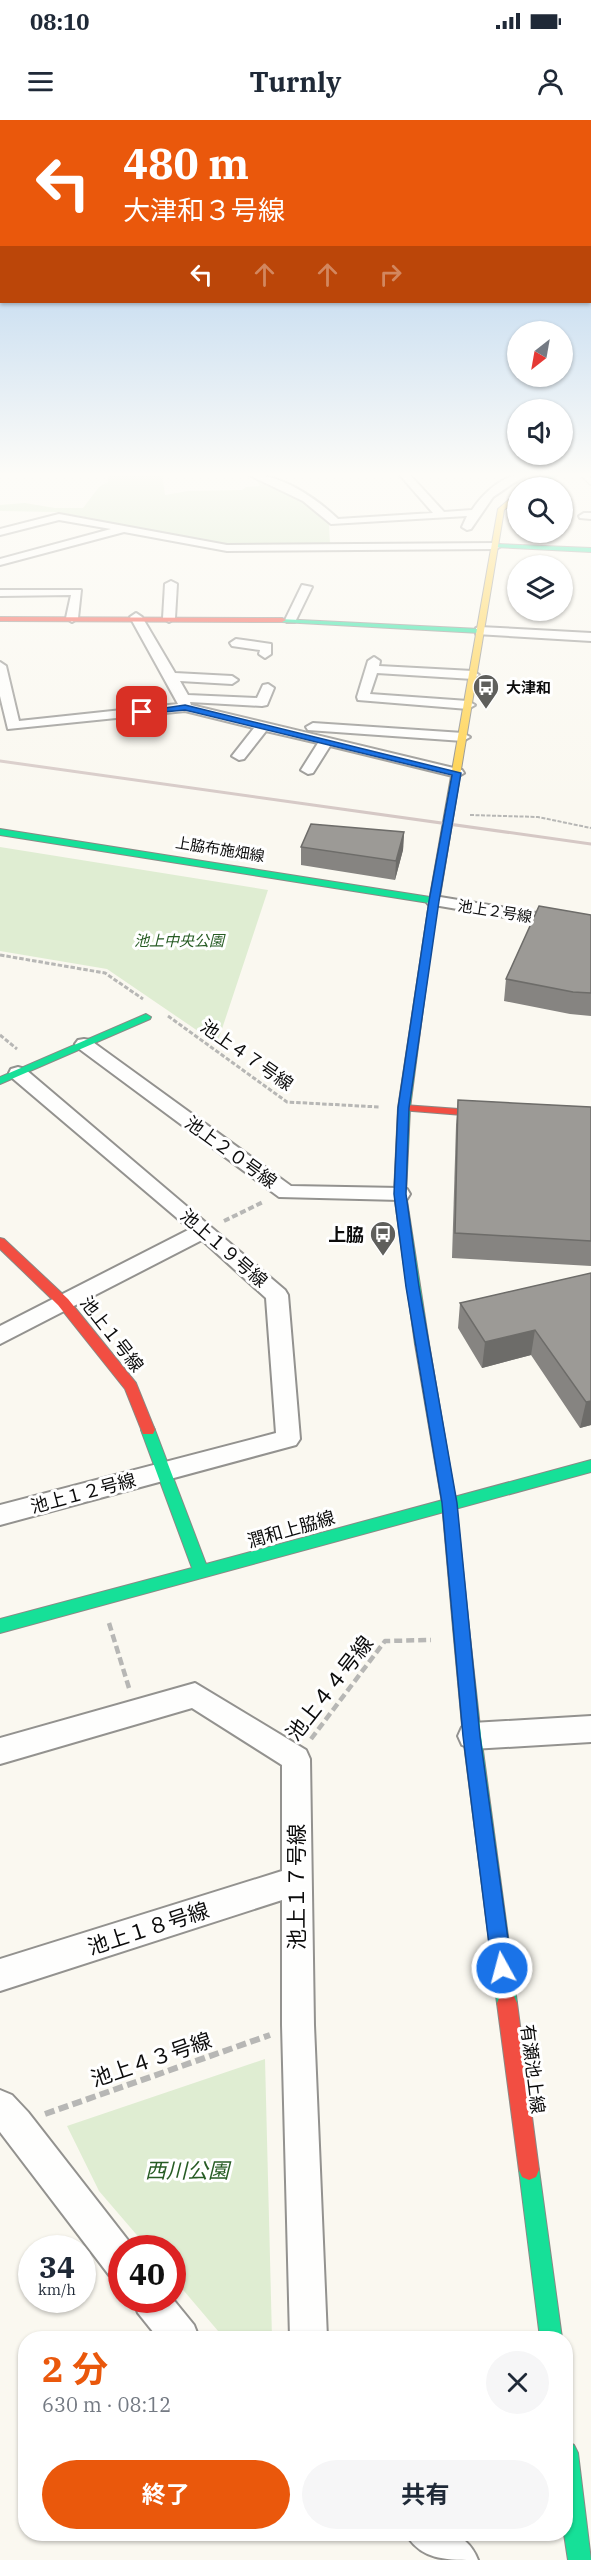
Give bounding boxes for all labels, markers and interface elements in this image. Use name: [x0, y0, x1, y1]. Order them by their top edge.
text: 08:10: [30, 7, 89, 36]
text: Turnly: [250, 64, 341, 99]
icon: menu: [24, 65, 57, 98]
icon: person: [534, 65, 567, 98]
text: 480 m: [123, 136, 249, 191]
icon: left: [24, 144, 102, 222]
text: 大津和３号線: [123, 192, 285, 227]
icon: left: [185, 258, 218, 291]
icon: ahead: [248, 258, 281, 291]
icon: ahead: [311, 258, 344, 291]
icon: right: [374, 258, 407, 291]
north arrow: [507, 321, 573, 387]
map controls: [507, 321, 573, 621]
button: sound: [507, 399, 573, 465]
button: search: [507, 477, 573, 543]
button: layers: [507, 555, 573, 621]
bus stop icon: 大津和: [471, 672, 501, 710]
place label: 大津和: [506, 678, 551, 697]
pin: [116, 686, 167, 737]
icon: arrive: [125, 695, 158, 728]
street label: 上脇布施畑線: [174, 833, 266, 865]
street label: 池上２号線: [456, 896, 534, 926]
park label: 池上中央公園: [134, 931, 226, 950]
street label: 池上４７号線: [196, 1015, 298, 1095]
street label: 池上２０号線: [181, 1111, 281, 1193]
street label: 池上１９号線: [176, 1204, 272, 1292]
bus stop icon: 上脇: [368, 1219, 398, 1257]
place label: 上脇: [328, 1223, 364, 1246]
street label: 池上１号線: [75, 1291, 149, 1377]
street label: 池上１２号線: [28, 1468, 138, 1518]
street label: 潤和上脇線: [245, 1506, 337, 1552]
street label: 池上４４号線: [279, 1630, 379, 1746]
street label: 池上１７号線: [282, 1824, 310, 1950]
street label: 池上１８号線: [84, 1895, 212, 1961]
position arrow: [470, 1936, 534, 2000]
street label: 有瀬池上線: [516, 2023, 550, 2115]
street label: 池上４３号線: [87, 2025, 215, 2093]
park label: 西川公園: [145, 2156, 232, 2184]
speed limit sign: 40: [108, 2235, 186, 2313]
text: 34: [39, 2247, 75, 2286]
text: km/h: [38, 2280, 76, 2299]
text: 2 分: [42, 2345, 108, 2392]
button: close: [486, 2351, 549, 2414]
text: 630 m · 08:12: [42, 2391, 171, 2418]
button: 終了: [42, 2460, 290, 2529]
button: 共有: [302, 2460, 549, 2529]

